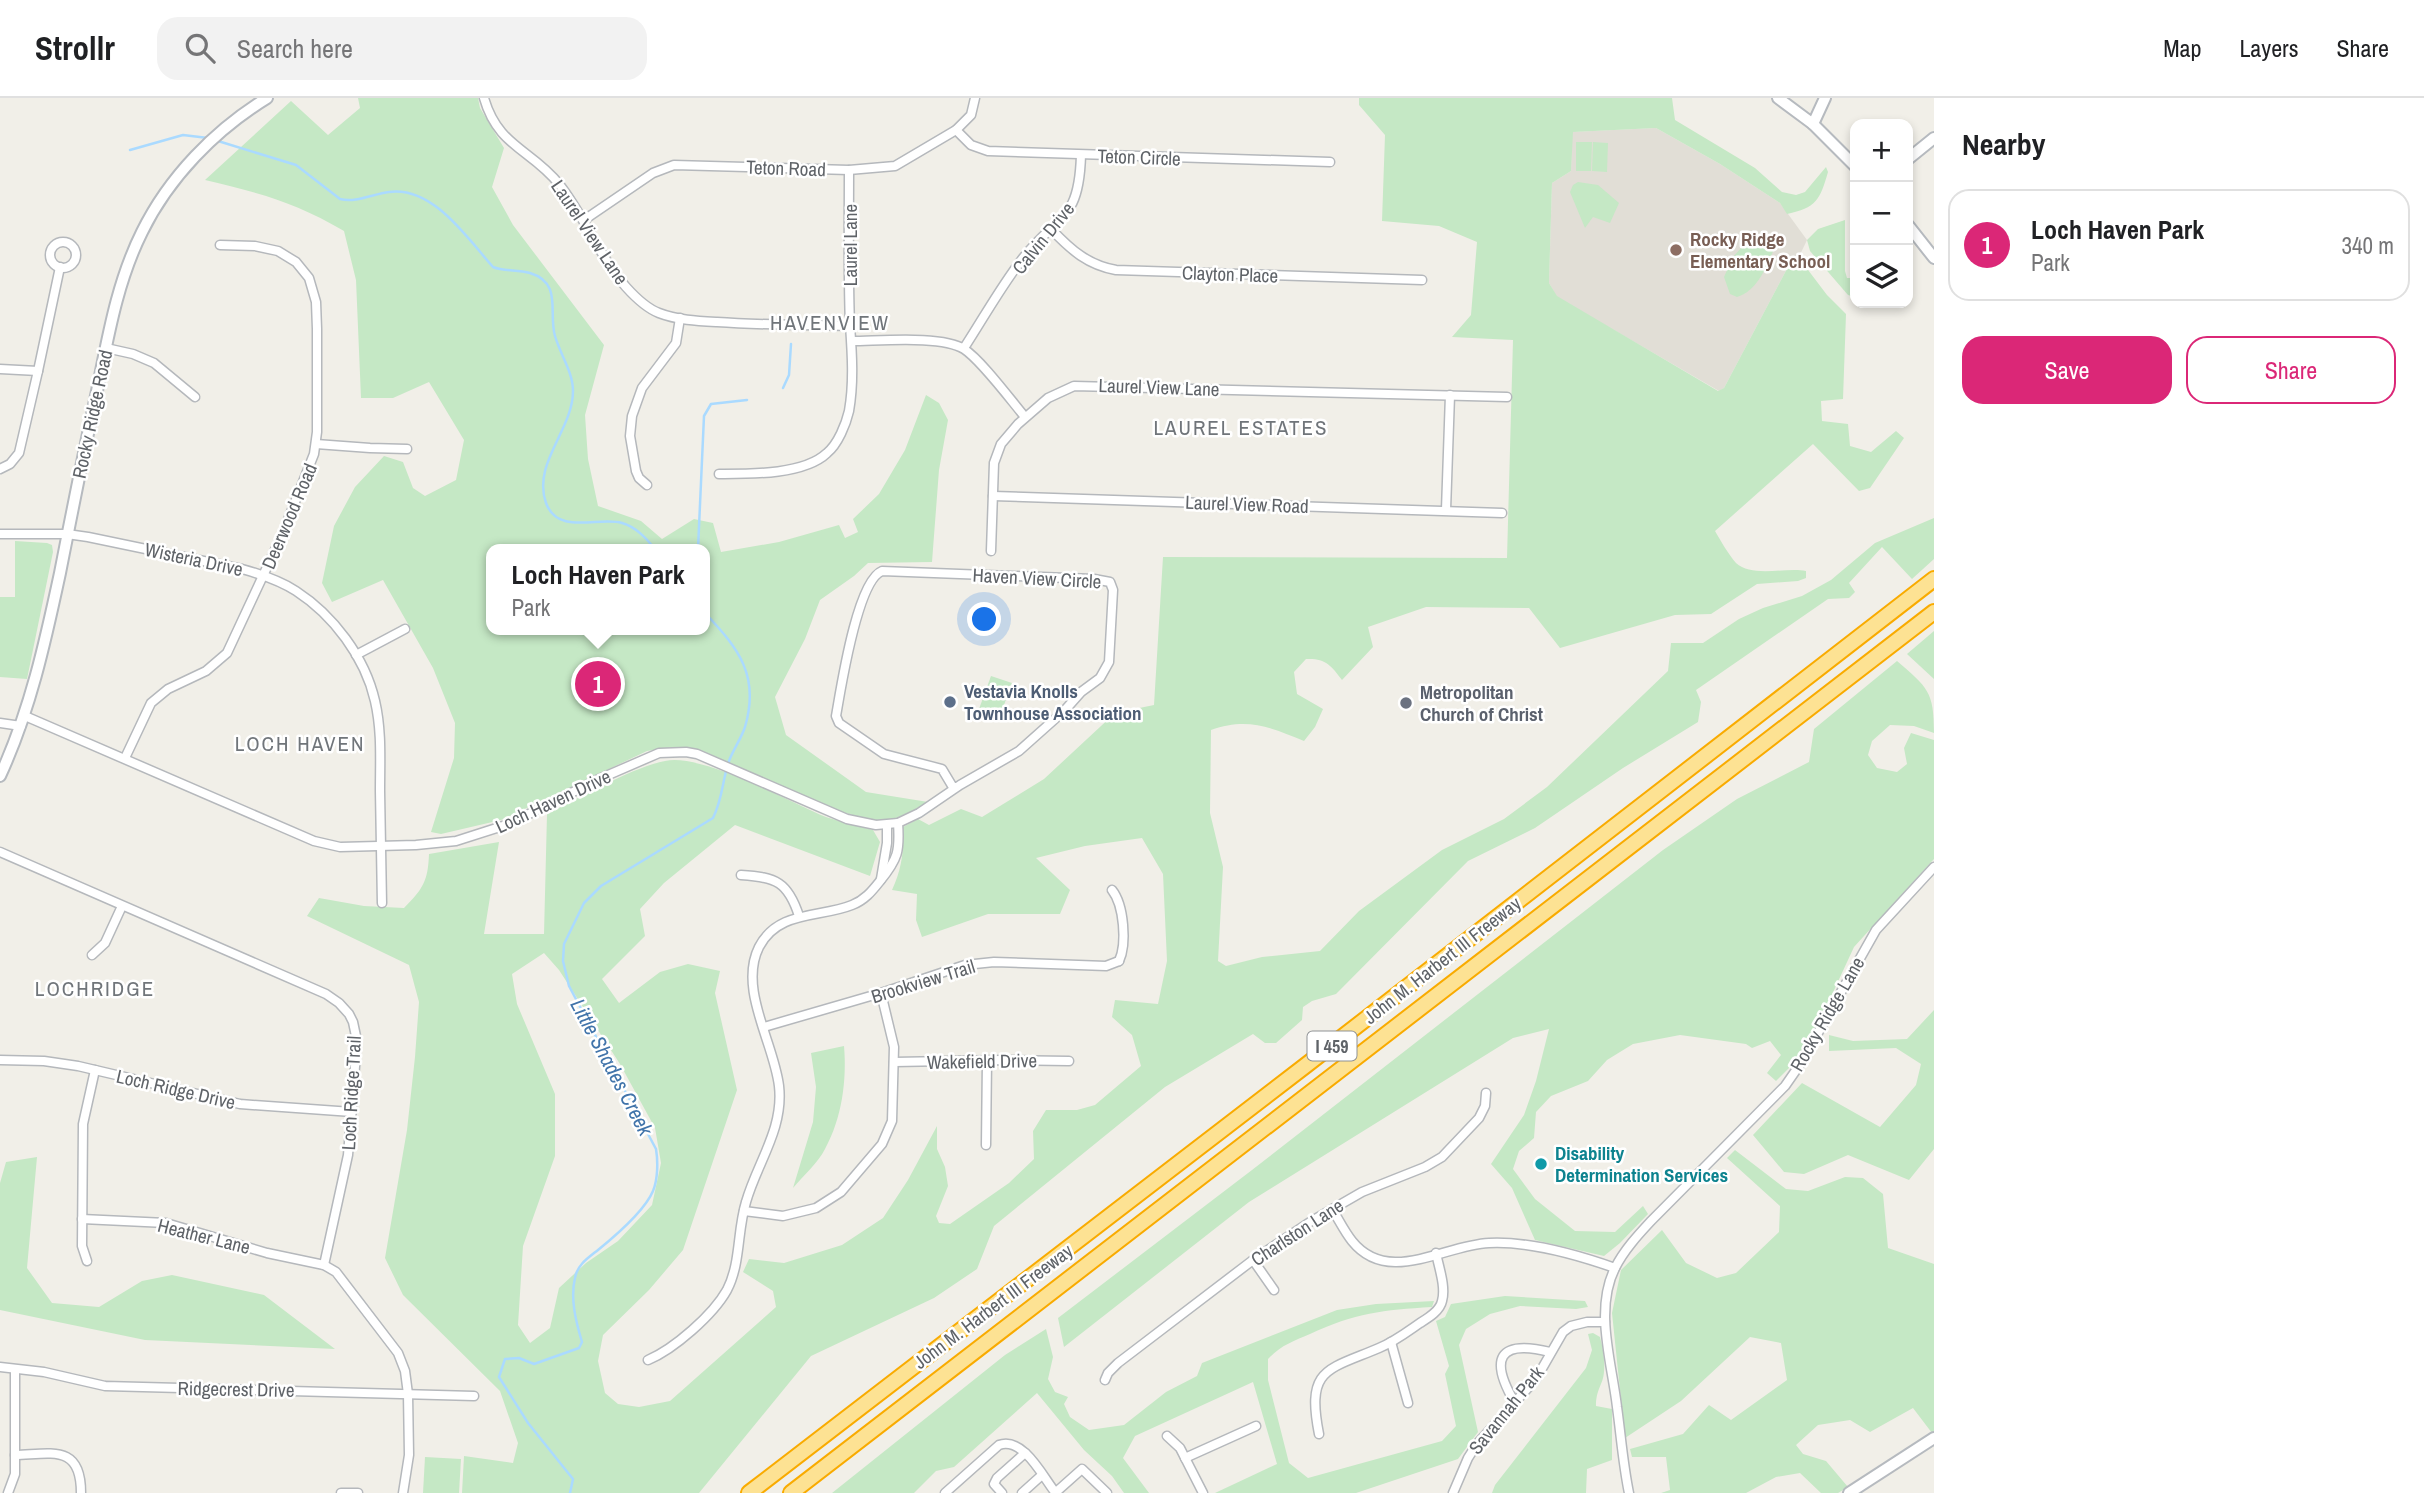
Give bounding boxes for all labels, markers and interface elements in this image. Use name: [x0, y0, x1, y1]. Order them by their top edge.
search box: [157, 17, 647, 80]
text: Strollr: [35, 26, 115, 70]
icon: search: [181, 29, 219, 67]
text: Search here: [237, 31, 353, 66]
text: Map: [2163, 32, 2201, 64]
text: Layers: [2239, 32, 2298, 64]
text: Share: [2336, 32, 2389, 64]
map controls: [1850, 119, 1913, 308]
button: +: [1850, 119, 1913, 182]
text: Nearby: [1962, 124, 2045, 164]
street label: Teton Circle: [1097, 143, 1181, 171]
street label: Teton Road: [746, 154, 826, 182]
street label: Laurel View Lane: [545, 175, 635, 289]
button: −: [1850, 182, 1913, 245]
street label: Calvin Drive: [1006, 197, 1080, 279]
street label: Laurel Lane: [837, 204, 863, 286]
text: Loch Haven Park: [2031, 212, 2204, 247]
place label: Rocky Ridge Elementary School: [1690, 226, 1830, 274]
text: 1: [1982, 230, 1992, 261]
text: 340 m: [2342, 230, 2394, 261]
marker: Rocky Ridge Elementary School: [1668, 242, 1684, 258]
button: layers: [1850, 245, 1913, 308]
text: Park: [2031, 247, 2070, 278]
street label: Clayton Place: [1182, 259, 1278, 289]
district label: HAVENVIEW: [770, 308, 890, 337]
button: Save: [1962, 336, 2172, 404]
button: Share: [2186, 336, 2396, 404]
street label: Rocky Ridge Road: [66, 347, 118, 481]
street label: Laurel View Lane: [1098, 372, 1220, 402]
district label: LAUREL ESTATES: [1153, 413, 1329, 442]
street label: Deerwood Road: [255, 459, 323, 573]
street label: Laurel View Road: [1185, 489, 1309, 519]
street label: Wisteria Drive: [143, 536, 245, 582]
popup: [486, 544, 710, 635]
text: Loch Haven Park: [511, 557, 685, 592]
street label: Haven View Circle: [972, 562, 1102, 594]
text: Park: [511, 592, 550, 623]
your location: [967, 602, 1001, 636]
pin: 1: [575, 658, 621, 710]
place label: Vestavia Knolls Townhouse Association: [964, 678, 1142, 726]
place label: Metropolitan Church of Christ: [1420, 679, 1543, 727]
marker: Vestavia Knolls Townhouse Association: [942, 694, 958, 710]
marker: Metropolitan Church of Christ: [1398, 695, 1414, 711]
district label: LOCH HAVEN: [235, 729, 365, 758]
street label: Loch Haven Drive: [491, 763, 615, 839]
street label: John M. Harbert III Freeway: [1358, 890, 1526, 1030]
street label: Rocky Ridge Lane: [1784, 952, 1870, 1076]
street label: Brookview Trail: [868, 953, 978, 1009]
district label: LOCHRIDGE: [35, 974, 155, 1003]
water label: Little Shades Creek: [564, 993, 661, 1142]
road number: I 459: [1308, 1031, 1356, 1060]
street label: Loch Ridge Trail: [335, 1035, 367, 1151]
street label: Wakefield Drive: [927, 1047, 1037, 1075]
street label: Loch Ridge Drive: [114, 1063, 238, 1115]
place label: Disability Determination Services: [1555, 1140, 1728, 1188]
marker: Disability Determination Services: [1533, 1156, 1549, 1172]
street label: Charlston Lane: [1246, 1192, 1348, 1272]
street label: Heather Lane: [155, 1212, 253, 1260]
street label: John M. Harbert III Freeway: [908, 1237, 1078, 1374]
street label: Savannah Park: [1462, 1360, 1550, 1460]
street label: Ridgecrest Drive: [177, 1375, 295, 1403]

